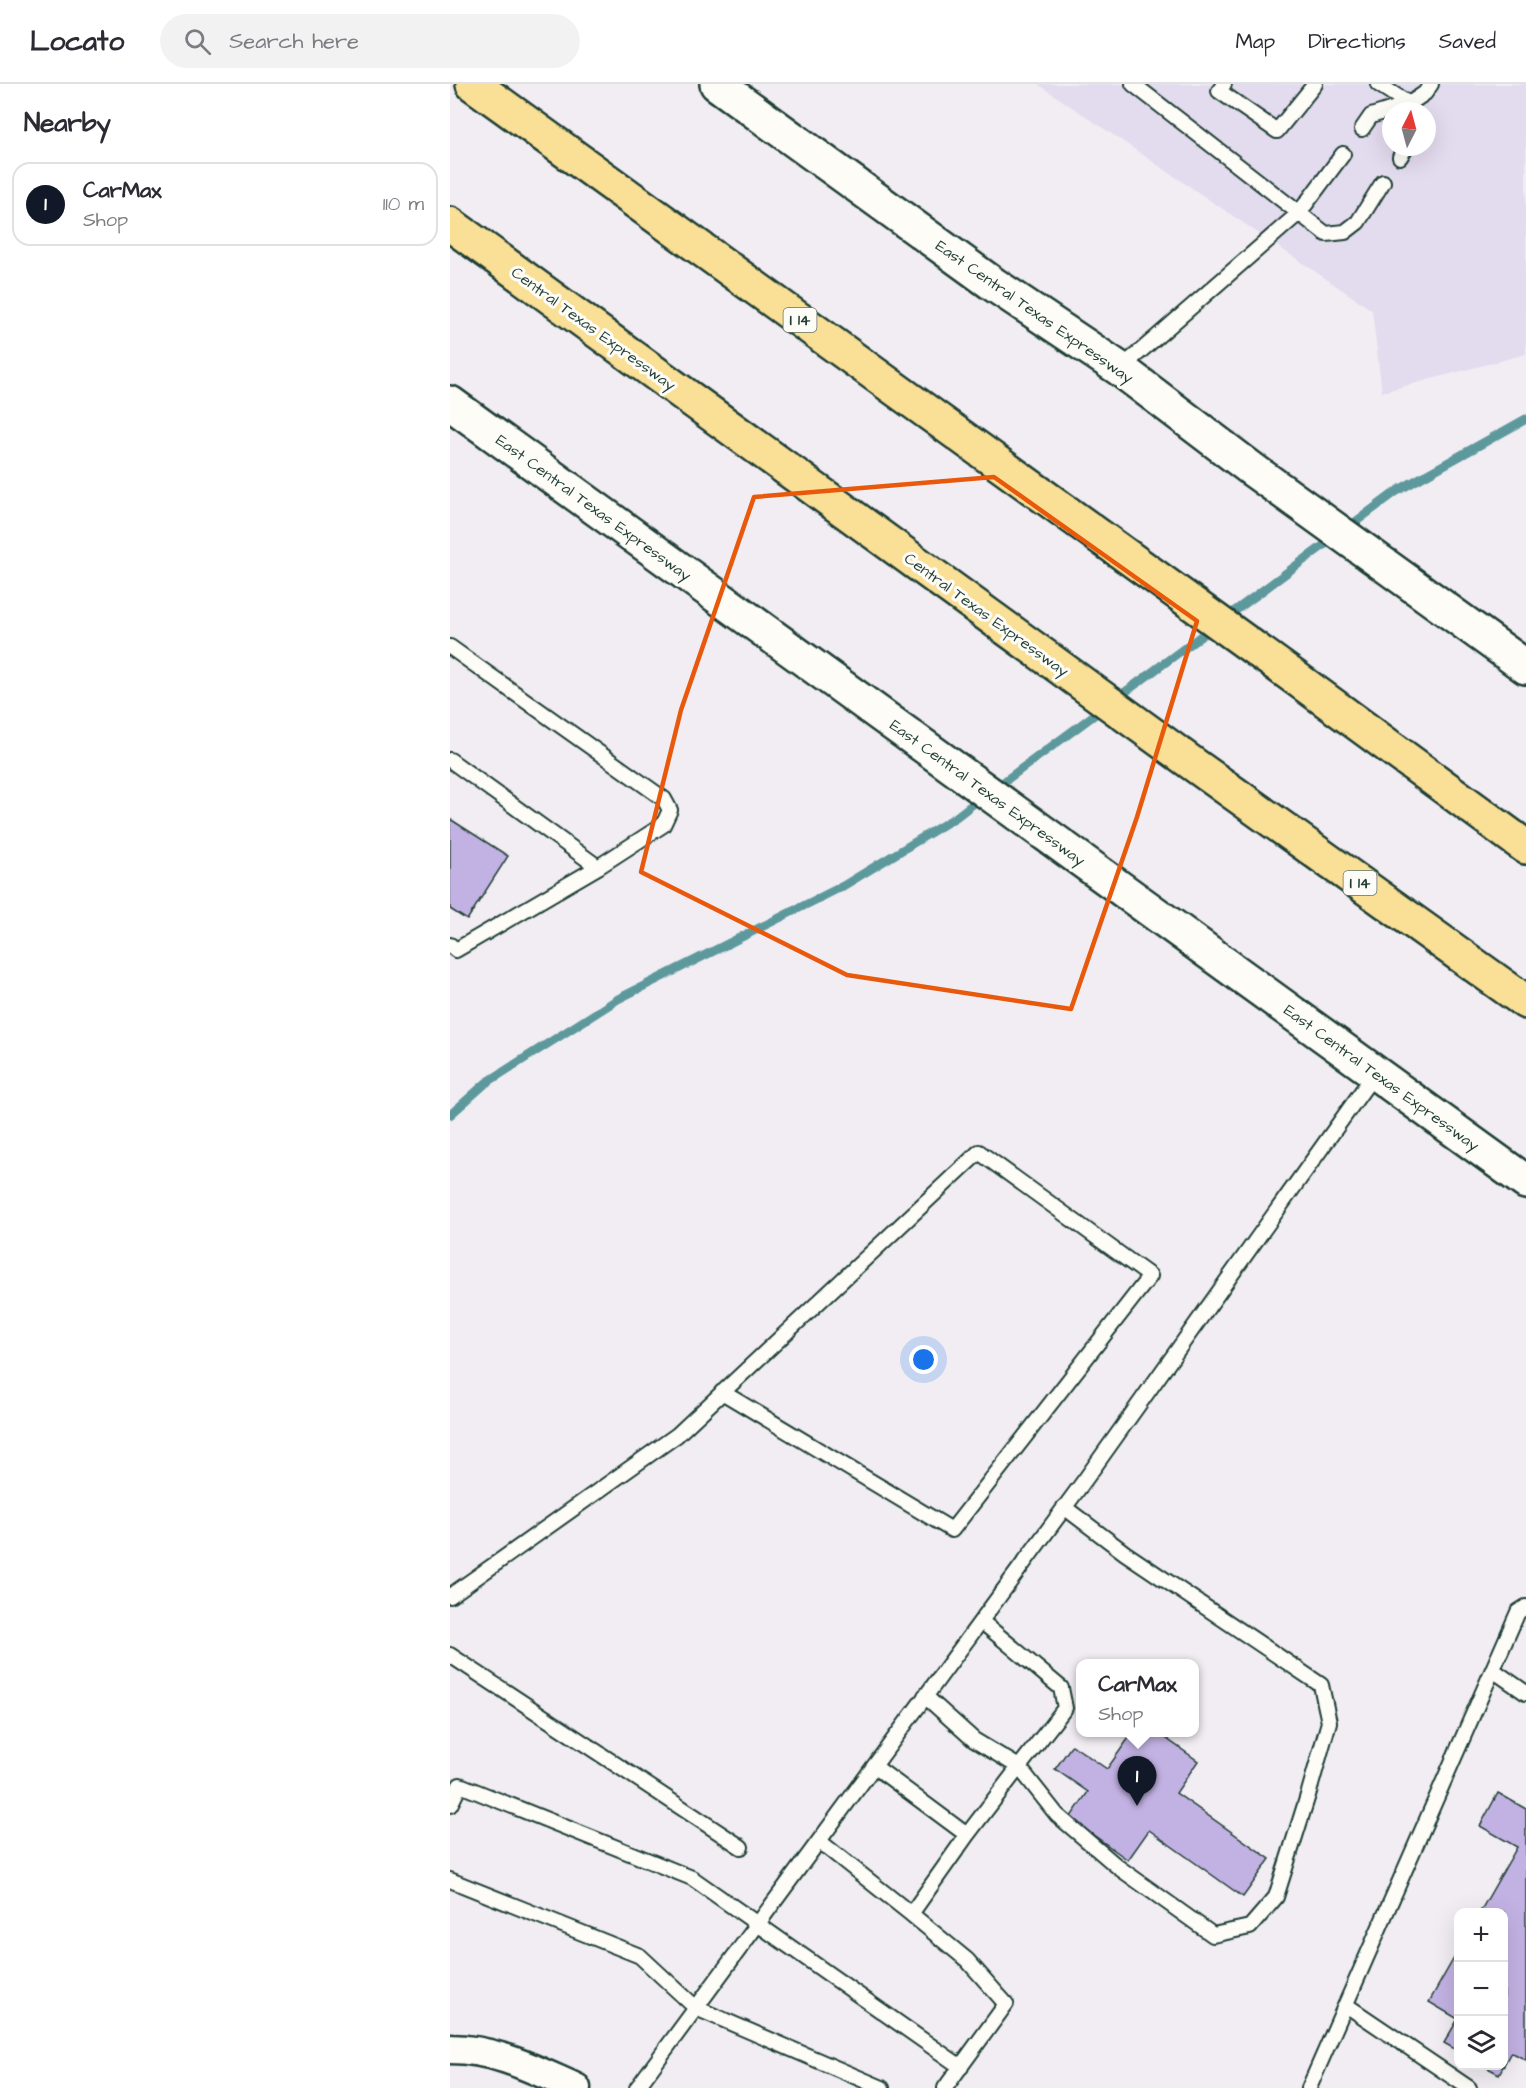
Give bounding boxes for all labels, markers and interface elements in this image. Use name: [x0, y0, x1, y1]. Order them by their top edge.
search box: [160, 14, 580, 68]
text: Locato: [30, 22, 124, 61]
icon: search: [181, 25, 214, 58]
text: Search here: [229, 26, 359, 57]
text: Map: [1235, 27, 1275, 56]
text: Directions: [1308, 27, 1406, 56]
text: Saved: [1439, 27, 1496, 56]
north arrow: [1382, 102, 1436, 156]
text: Nearby: [24, 105, 111, 141]
text: CarMax: [83, 175, 162, 206]
text: 1: [44, 190, 47, 218]
text: 110 m: [383, 190, 424, 218]
text: Shop: [83, 206, 128, 234]
street label: East Central Texas Expressway: [931, 235, 1138, 390]
street label: Central Texas Expressway: [506, 262, 680, 397]
road number: I 14: [784, 308, 816, 332]
street label: East Central Texas Expressway: [491, 429, 696, 587]
street label: Central Texas Expressway: [899, 548, 1073, 683]
street label: East Central Texas Expressway: [885, 714, 1090, 872]
road number: I 14: [1344, 871, 1376, 895]
street label: East Central Texas Expressway: [1279, 999, 1484, 1157]
your location: [909, 1345, 938, 1374]
popup: [1076, 1659, 1199, 1737]
text: CarMax: [1098, 1669, 1177, 1700]
text: Shop: [1098, 1700, 1143, 1728]
pin: 1: [1118, 1756, 1156, 1806]
map controls: [1454, 1908, 1508, 2070]
button: +: [1454, 1908, 1508, 1962]
button: −: [1454, 1962, 1508, 2016]
button: layers: [1454, 2016, 1508, 2070]

